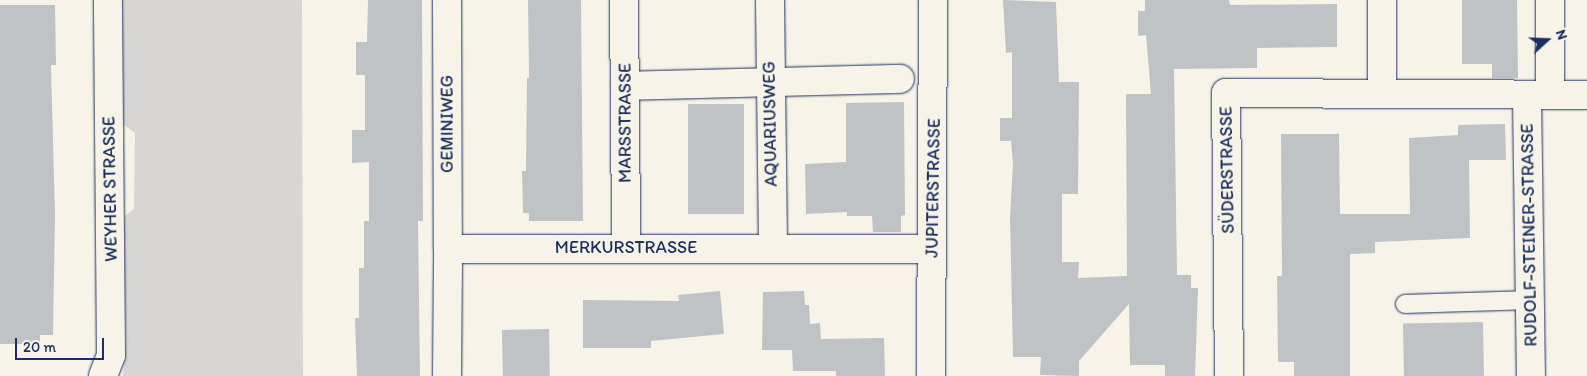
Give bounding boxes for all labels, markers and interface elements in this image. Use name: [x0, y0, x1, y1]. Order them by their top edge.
north arrow: [1522, 15, 1572, 65]
text: N: [1552, 27, 1571, 42]
street label: AQUARIUSWEG: [758, 61, 782, 187]
street label: MARSSTRASSE: [614, 63, 636, 183]
street label: GEMINIWEG: [436, 75, 458, 173]
street label: SÜDERSTRASSE: [1215, 106, 1239, 234]
street label: WEYHER STRASSE: [98, 116, 122, 262]
street label: JUPITERSTRASSE: [921, 118, 945, 258]
street label: RUDOLF-STEINER-STRASSE: [1516, 123, 1542, 347]
street label: MERKURSTRASSE: [555, 236, 697, 258]
scale bar: [18, 328, 106, 360]
text: 20 m: [23, 338, 56, 356]

